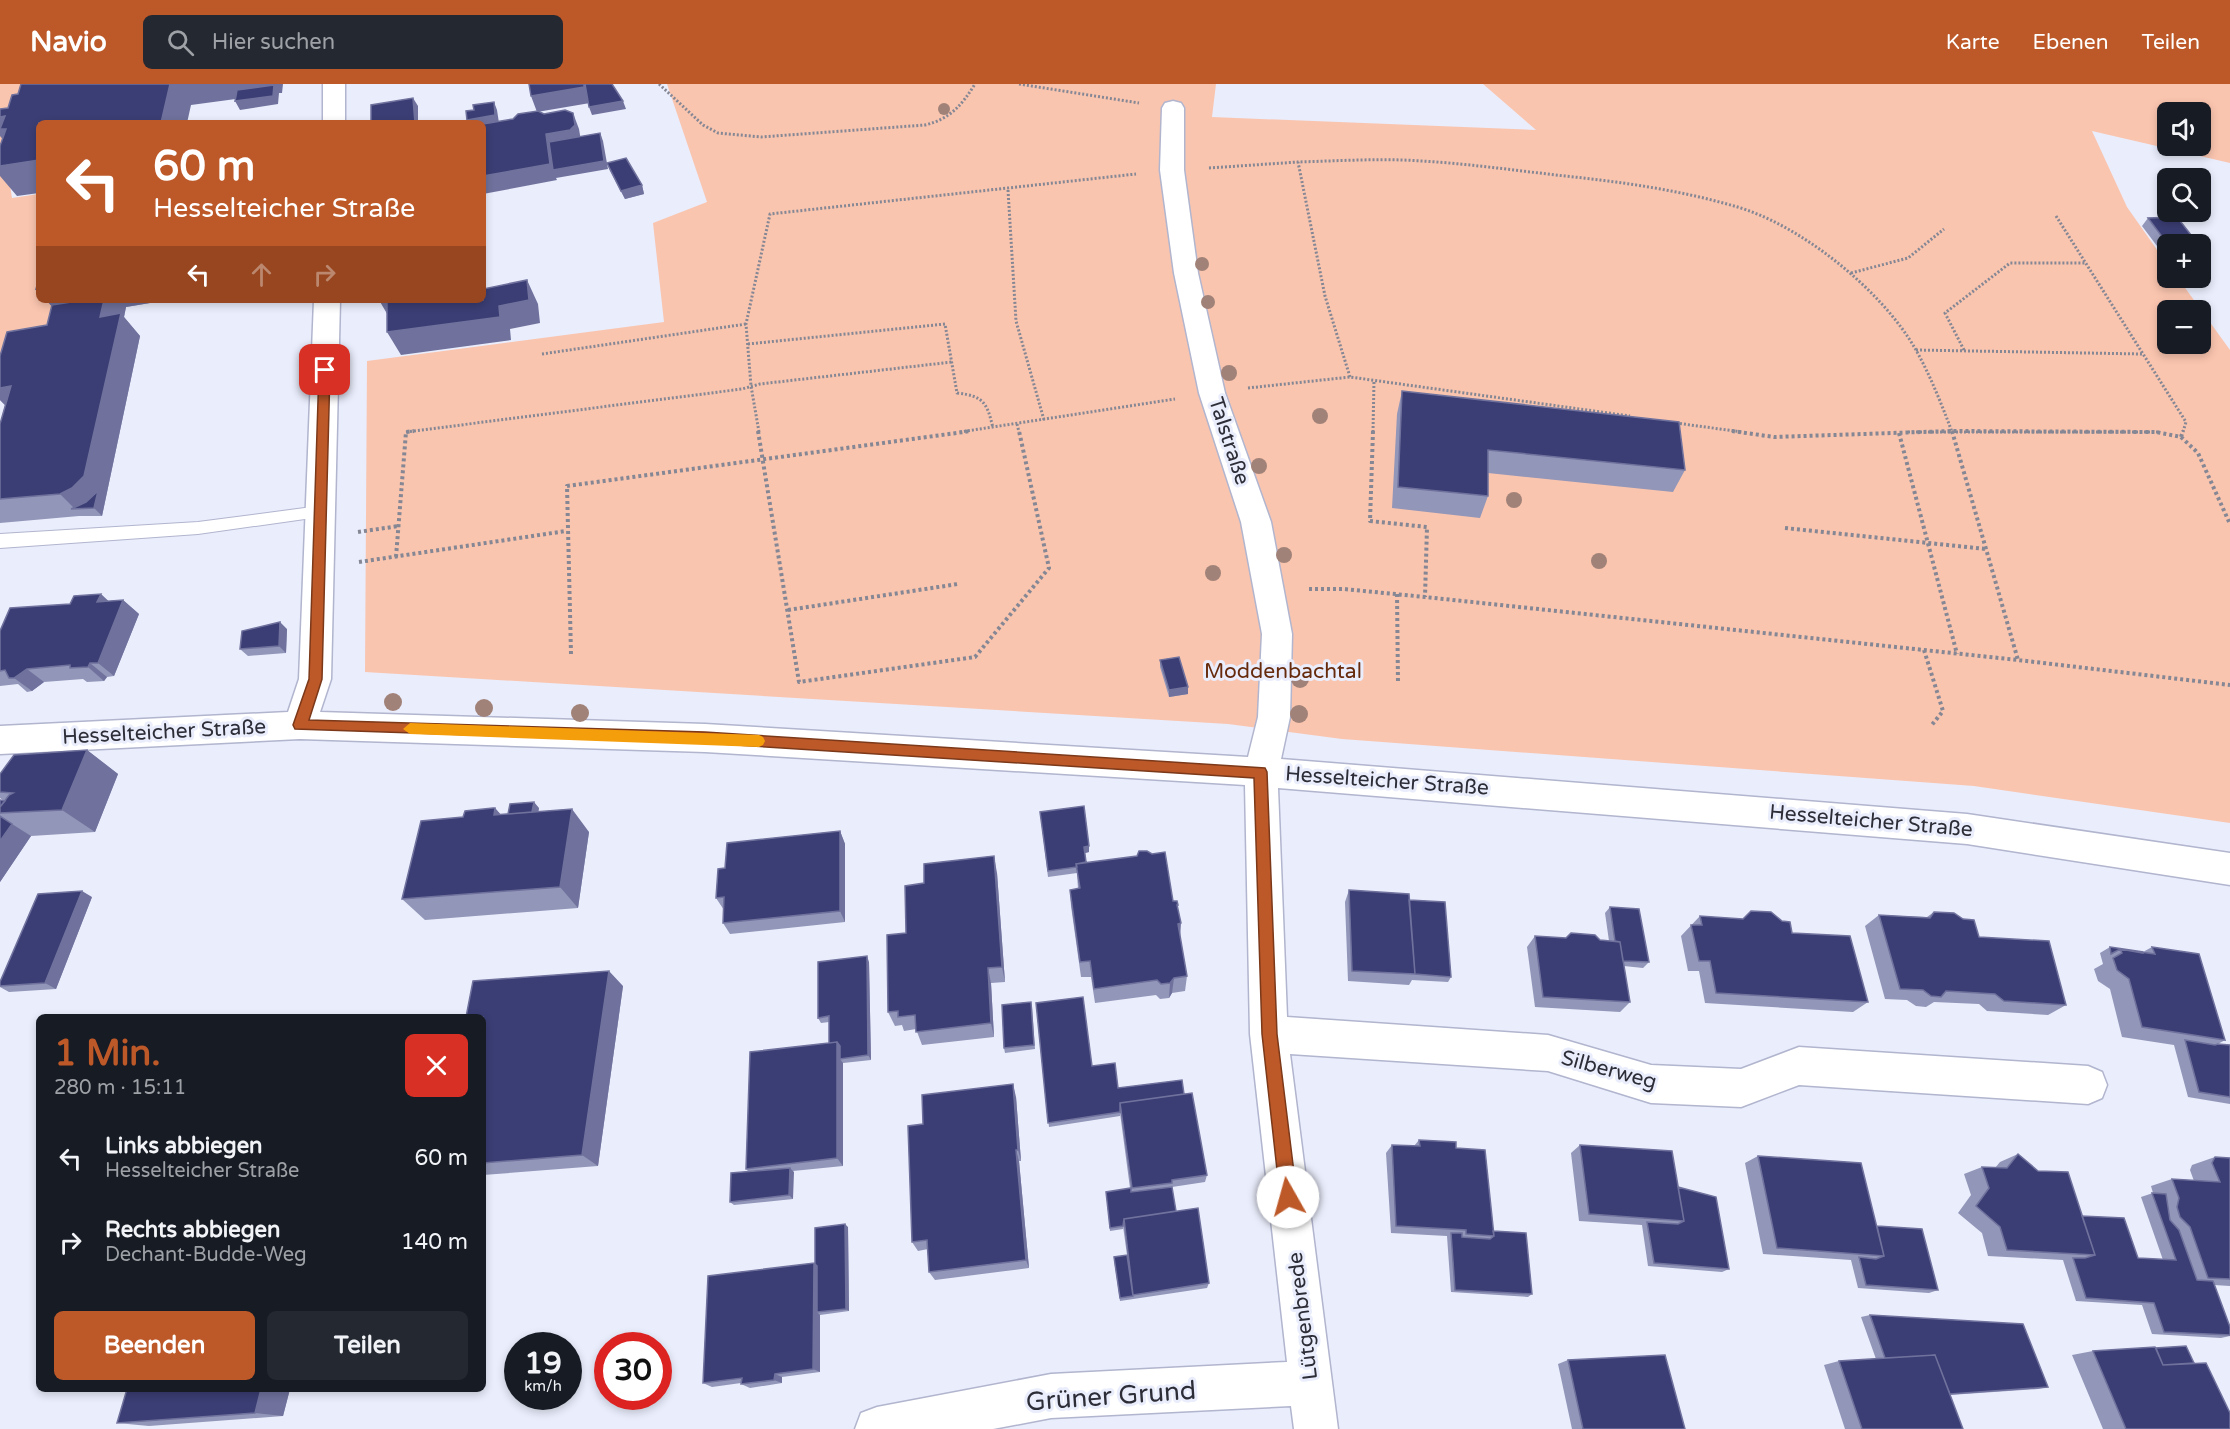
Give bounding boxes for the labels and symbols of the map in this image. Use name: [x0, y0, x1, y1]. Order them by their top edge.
pin: [299, 344, 350, 395]
street label: Talstraße: [1203, 394, 1255, 488]
park label: Moddenbachtal: [1204, 659, 1362, 684]
street label: Hesselteicher Straße: [61, 714, 267, 750]
street label: Hesselteicher Straße: [1284, 761, 1490, 801]
street label: Hesselteicher Straße: [1768, 800, 1974, 842]
street label: Silberweg: [1558, 1045, 1660, 1095]
position arrow: [1256, 1165, 1320, 1229]
street label: Lütgenbrede: [1283, 1250, 1323, 1381]
speed limit sign: 30: [594, 1332, 672, 1410]
street label: Grüner Grund: [1025, 1375, 1197, 1417]

